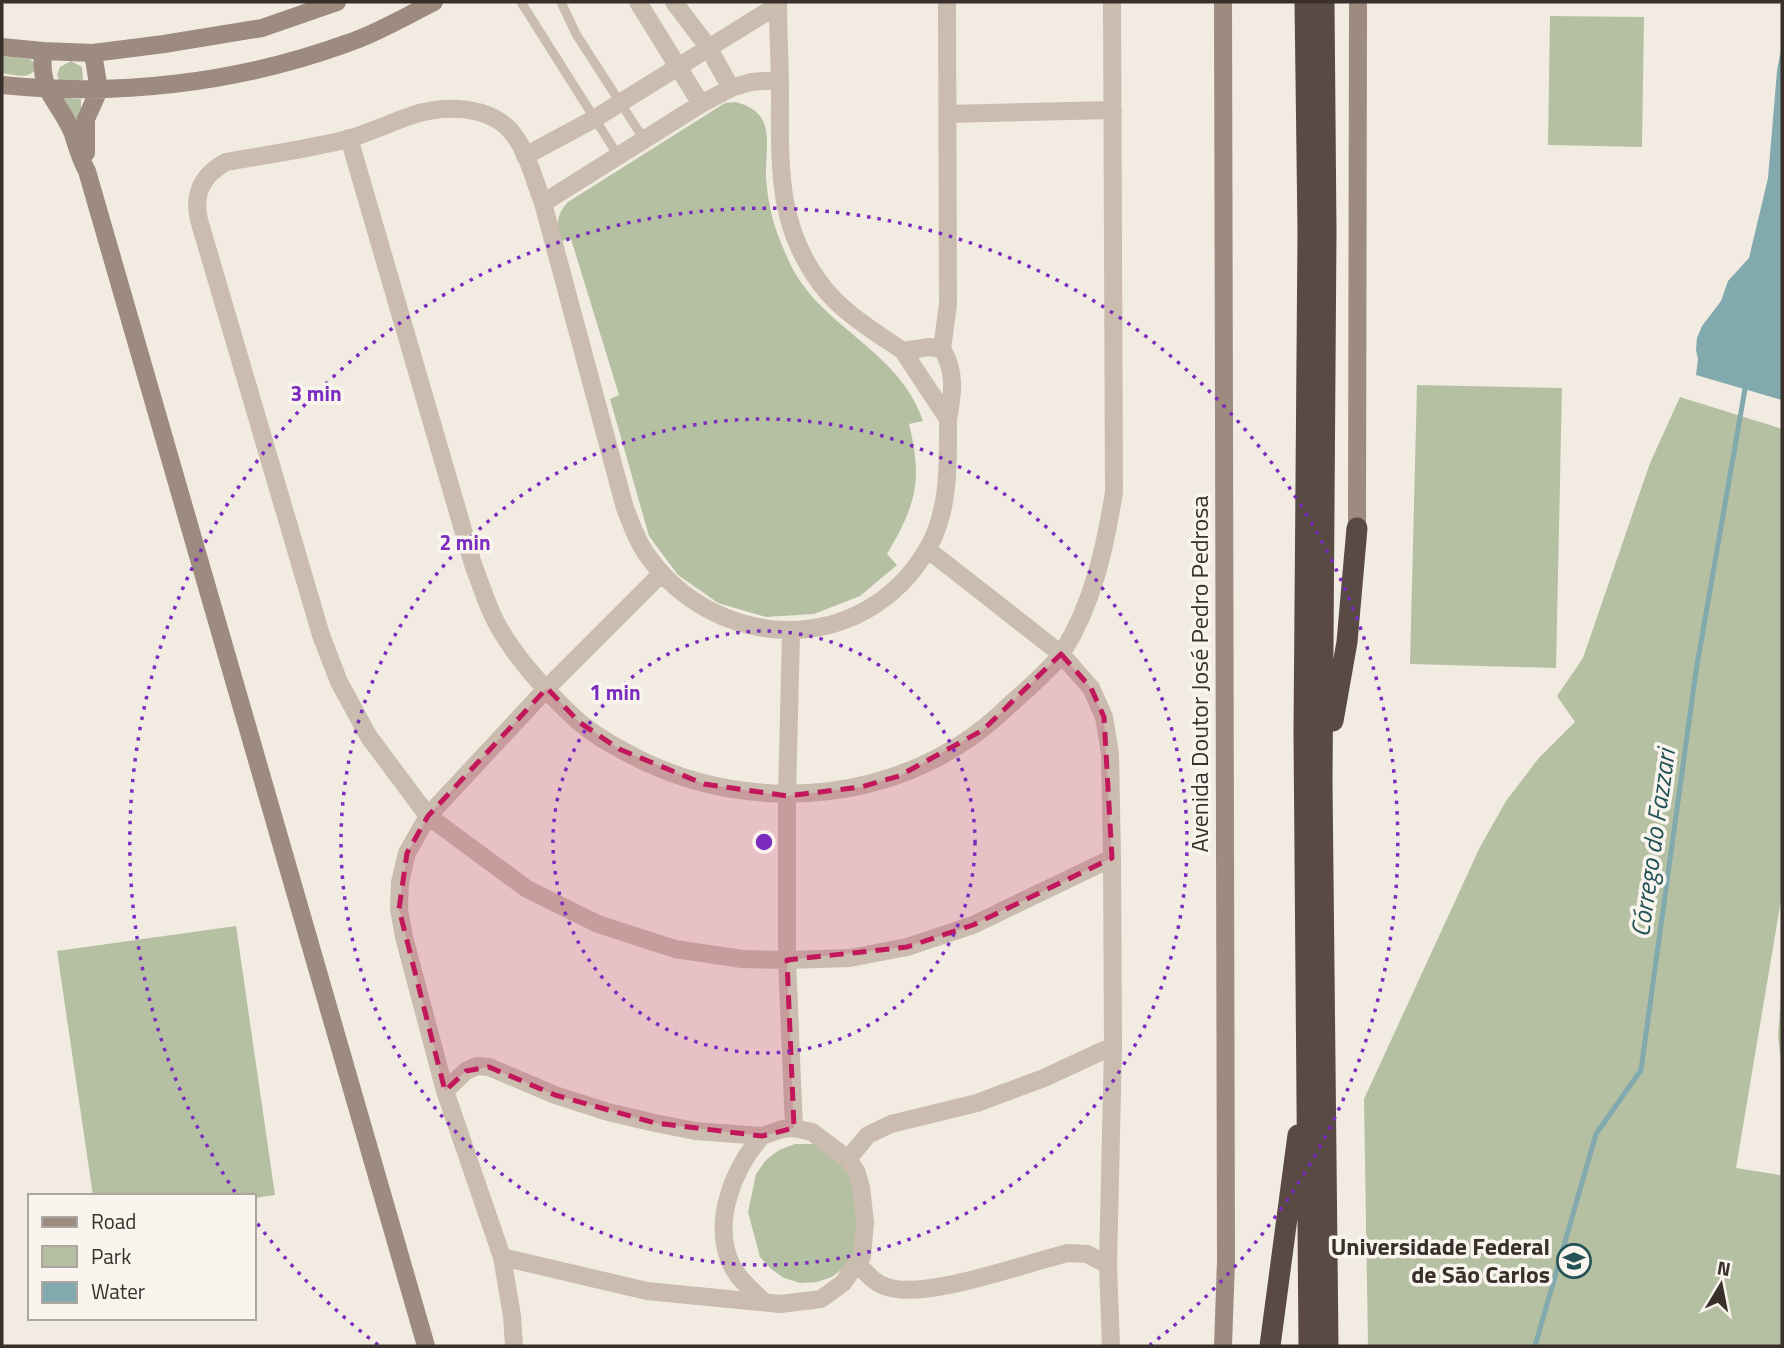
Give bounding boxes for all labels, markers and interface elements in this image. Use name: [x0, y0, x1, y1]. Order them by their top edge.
text: 3 min: [290, 377, 342, 409]
street label: Avenida Doutor José Pedro Pedrosa: [1181, 496, 1217, 852]
text: 2 min: [439, 526, 491, 558]
text: 1 min: [589, 676, 641, 708]
water label: Córrego do Fazzari: [1620, 744, 1685, 939]
centre of rings: [752, 830, 776, 854]
legend: [28, 1194, 256, 1320]
text: Road: [91, 1205, 136, 1237]
place label: Universidade Federal de São Carlos: [1331, 1228, 1550, 1292]
text: Park: [91, 1240, 131, 1272]
school or university icon: Universidade Federal de São Carlos: [1555, 1242, 1593, 1280]
north arrow: [1686, 1250, 1756, 1320]
text: N: [1715, 1252, 1733, 1283]
text: Water: [91, 1275, 145, 1307]

